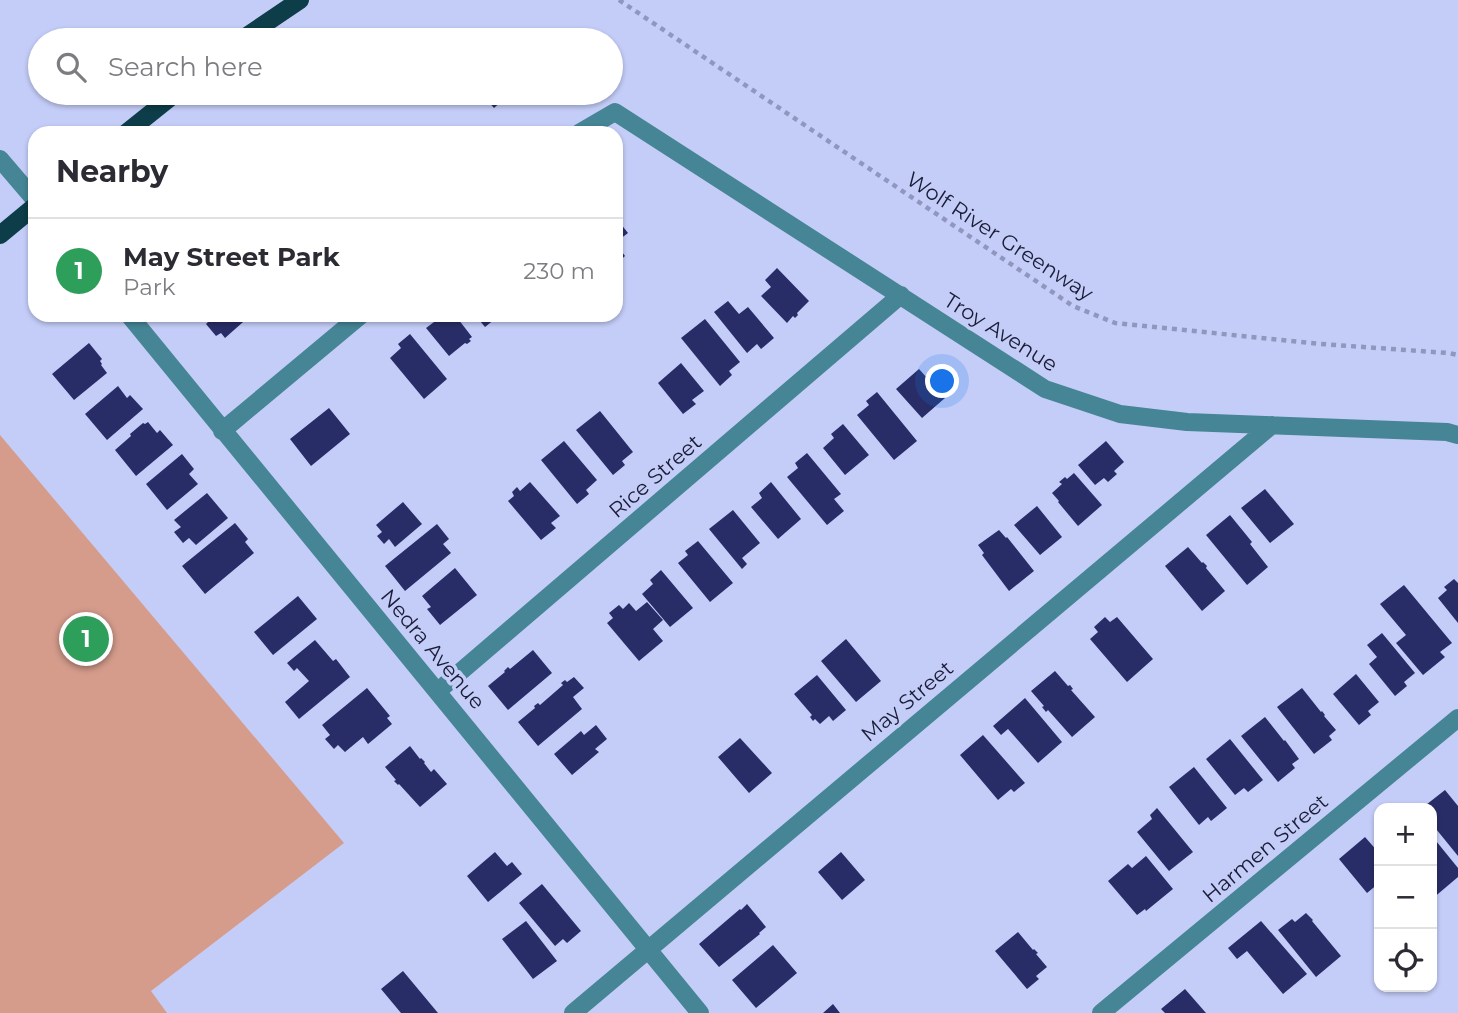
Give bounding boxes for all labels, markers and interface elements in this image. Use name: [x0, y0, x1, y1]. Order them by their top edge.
search box: [28, 28, 623, 105]
icon: search: [52, 48, 90, 86]
text: Search here: [108, 51, 263, 83]
text: Nearby: [56, 153, 168, 190]
street label: Wolf River Greenway: [902, 166, 1098, 306]
text: May Street Park: [123, 241, 340, 273]
text: 1: [74, 257, 84, 285]
text: 230 m: [523, 257, 595, 285]
text: Park: [123, 273, 176, 301]
street label: Troy Avenue: [940, 287, 1062, 377]
your location: [925, 364, 959, 398]
street label: Rice Street: [604, 429, 706, 523]
street label: Nedra Avenue: [376, 584, 490, 714]
pin: 1: [63, 613, 109, 665]
street label: May Street: [856, 655, 958, 747]
street label: Harmen Street: [1197, 788, 1333, 908]
map controls: [1374, 803, 1437, 992]
button: +: [1374, 803, 1437, 866]
button: −: [1374, 866, 1437, 929]
button: locate: [1374, 929, 1437, 992]

